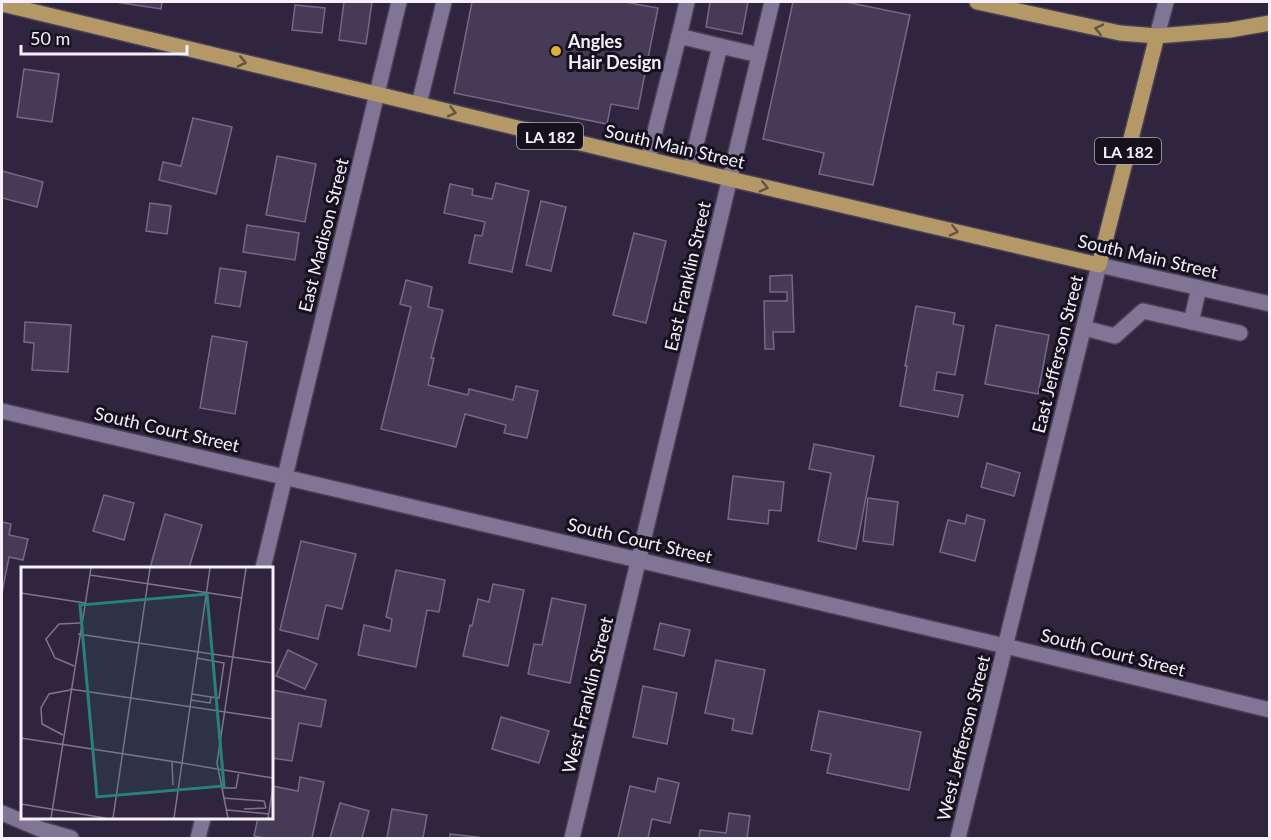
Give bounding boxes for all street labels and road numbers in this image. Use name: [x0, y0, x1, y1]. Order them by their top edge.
street label: South Main Street: [603, 119, 748, 173]
road number: LA 182: [517, 123, 583, 149]
road number: LA 182: [1095, 138, 1161, 164]
street label: East Madison Street: [293, 155, 353, 314]
street label: East Franklin Street: [659, 199, 715, 353]
street label: South Main Street: [1076, 229, 1221, 283]
street label: East Jefferson Street: [1027, 272, 1087, 435]
street label: South Court Street: [92, 402, 242, 457]
street label: South Court Street: [565, 513, 715, 568]
street label: West Franklin Street: [557, 614, 617, 776]
street label: South Court Street: [1038, 623, 1188, 681]
street label: West Jefferson Street: [932, 652, 994, 823]

